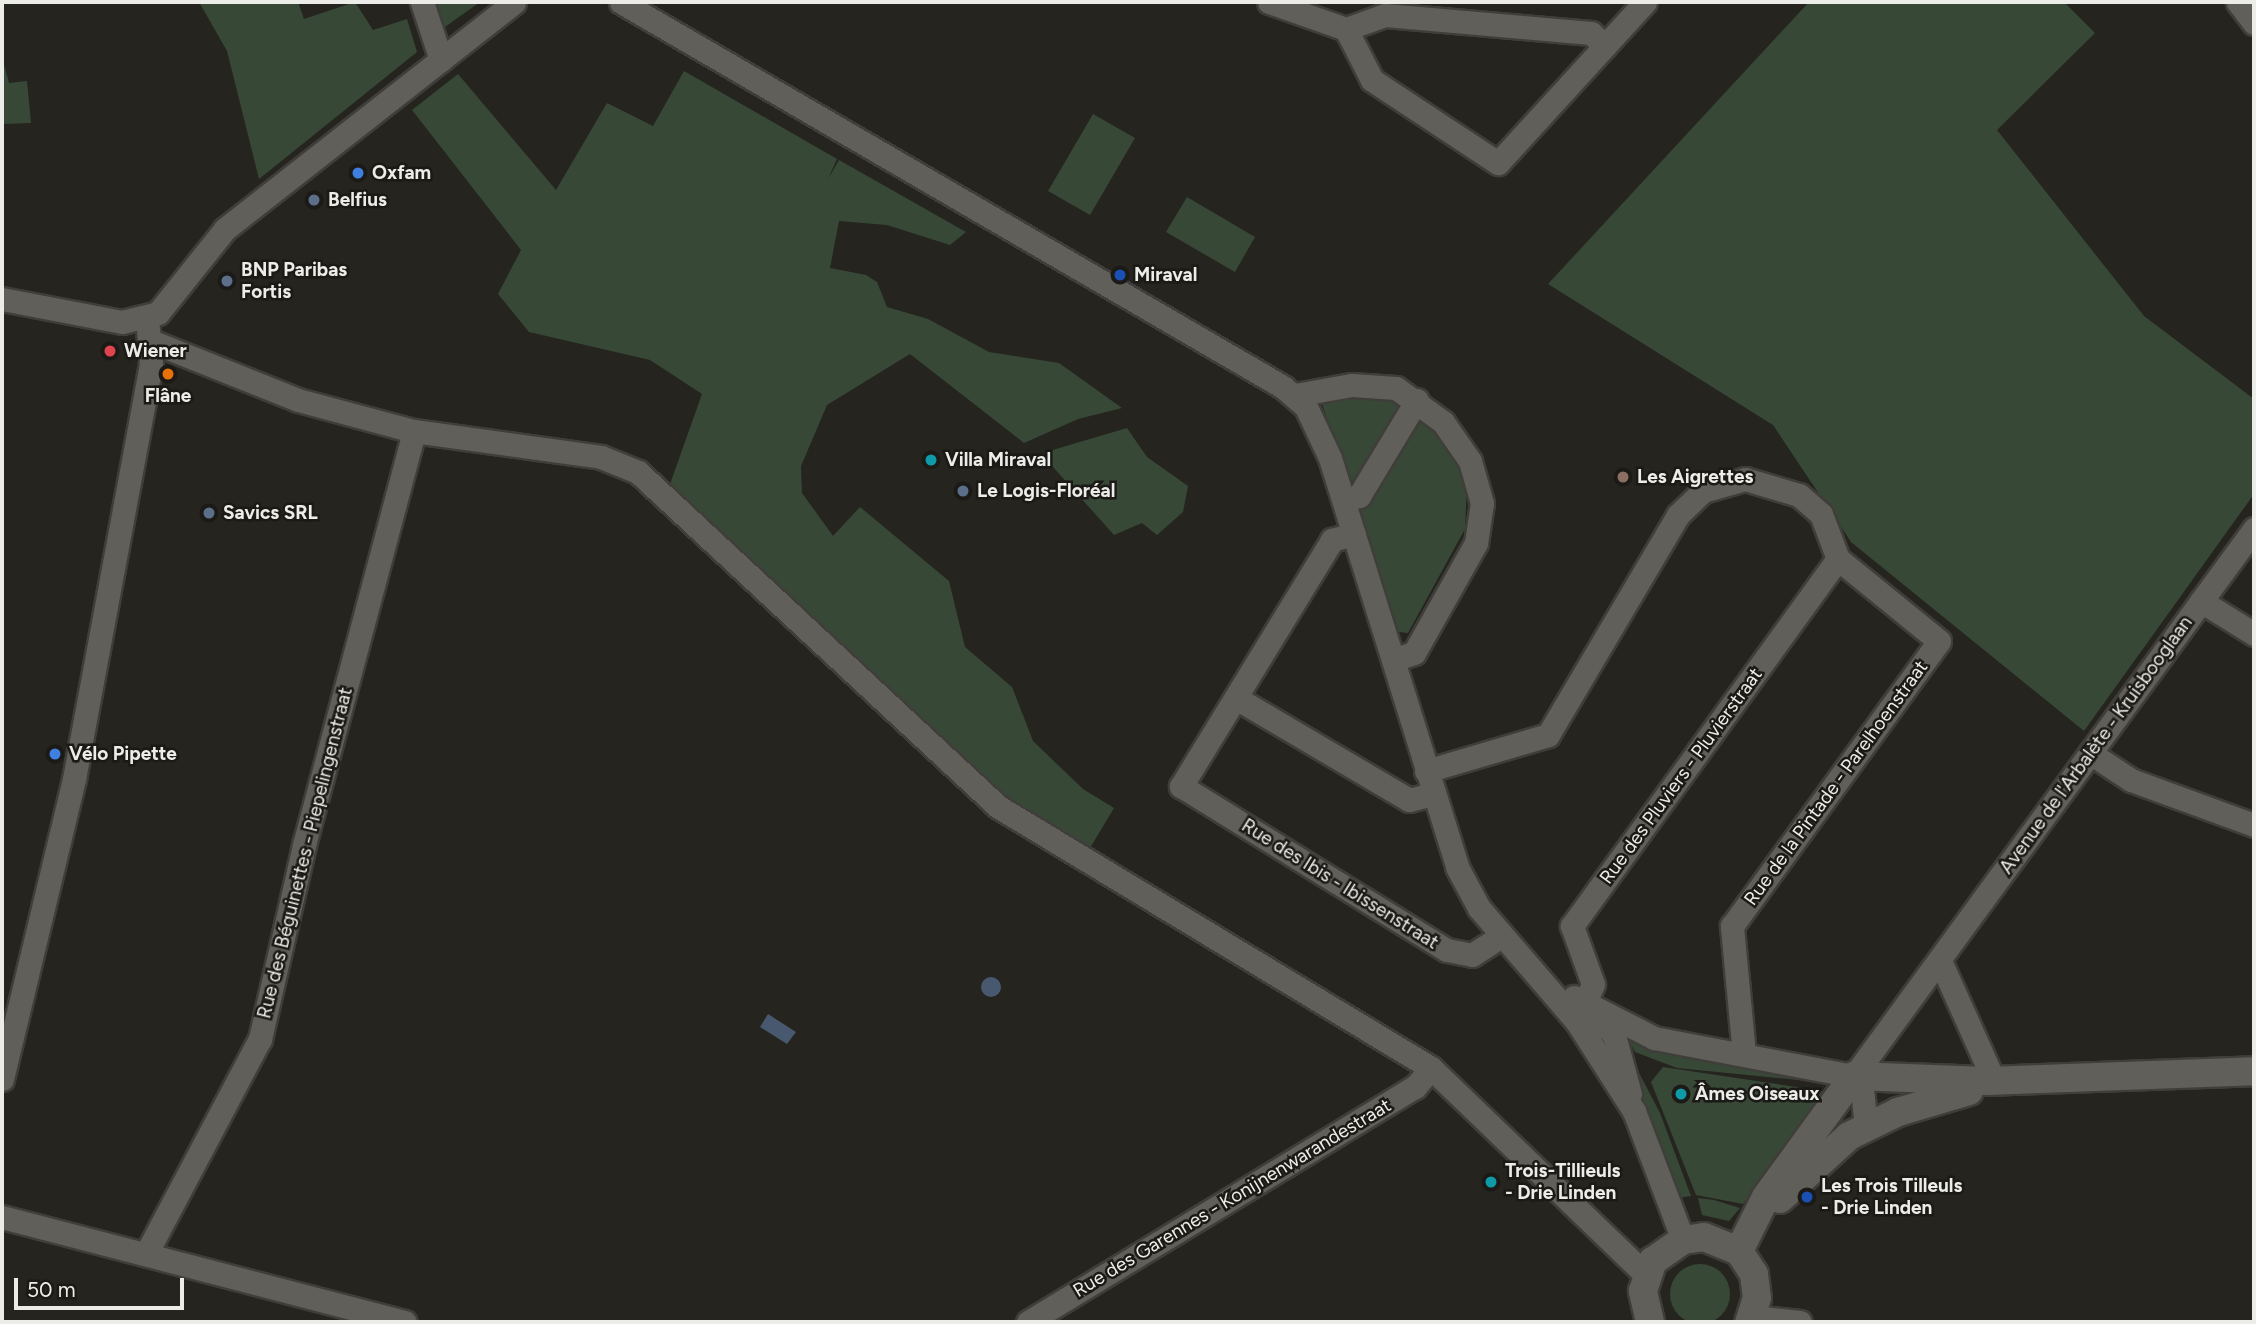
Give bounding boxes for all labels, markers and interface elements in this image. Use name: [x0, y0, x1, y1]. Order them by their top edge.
place label: Oxfam: [372, 162, 431, 184]
marker: Oxfam: [350, 165, 366, 181]
place label: Belfius: [328, 189, 387, 211]
marker: Belfius: [306, 192, 322, 208]
place label: BNP Paribas Fortis: [241, 259, 347, 303]
place label: Miraval: [1134, 264, 1197, 286]
marker: Miraval: [1112, 267, 1128, 283]
marker: BNP Paribas Fortis: [219, 273, 235, 289]
place label: Wiener: [124, 340, 187, 362]
marker: Wiener: [102, 343, 118, 359]
marker: Flâne: [160, 366, 176, 382]
place label: Flâne: [145, 385, 191, 407]
place label: Villa Miraval: [945, 449, 1051, 471]
marker: Villa Miraval: [923, 452, 939, 468]
place label: Les Aigrettes: [1637, 466, 1753, 488]
marker: Les Aigrettes: [1615, 469, 1631, 485]
place label: Le Logis-Floréal: [977, 480, 1115, 502]
marker: Le Logis-Floréal: [955, 483, 971, 499]
place label: Savics SRL: [223, 502, 318, 524]
marker: Savics SRL: [201, 505, 217, 521]
street label: Avenue de l'Arbalète - Kruisbooglaan: [1995, 612, 2197, 878]
street label: Rue de la Pintade - Parelhoenstraat: [1739, 656, 1933, 910]
street label: Rue des Pluviers - Pluvierstraat: [1595, 664, 1767, 888]
street label: Rue des Béguinettes - Piepelingenstraat: [253, 685, 357, 1021]
place label: Vélo Pipette: [69, 743, 177, 765]
marker: Vélo Pipette: [47, 746, 63, 762]
street label: Rue des Ibis - Ibissenstraat: [1237, 814, 1443, 954]
place label: Âmes Oiseaux: [1695, 1083, 1819, 1105]
marker: Âmes Oiseaux: [1673, 1086, 1689, 1102]
street label: Rue des Garennes - Konijnenwarandestraat: [1069, 1094, 1395, 1302]
place label: Trois-Tillieuls - Drie Linden: [1505, 1160, 1620, 1204]
marker: Trois-Tillieuls - Drie Linden: [1483, 1174, 1499, 1190]
place label: Les Trois Tilleuls - Drie Linden: [1821, 1175, 1962, 1219]
marker: Les Trois Tilleuls - Drie Linden: [1799, 1189, 1815, 1205]
scale bar: [18, 1264, 187, 1308]
text: 50 m: [27, 1277, 76, 1302]

